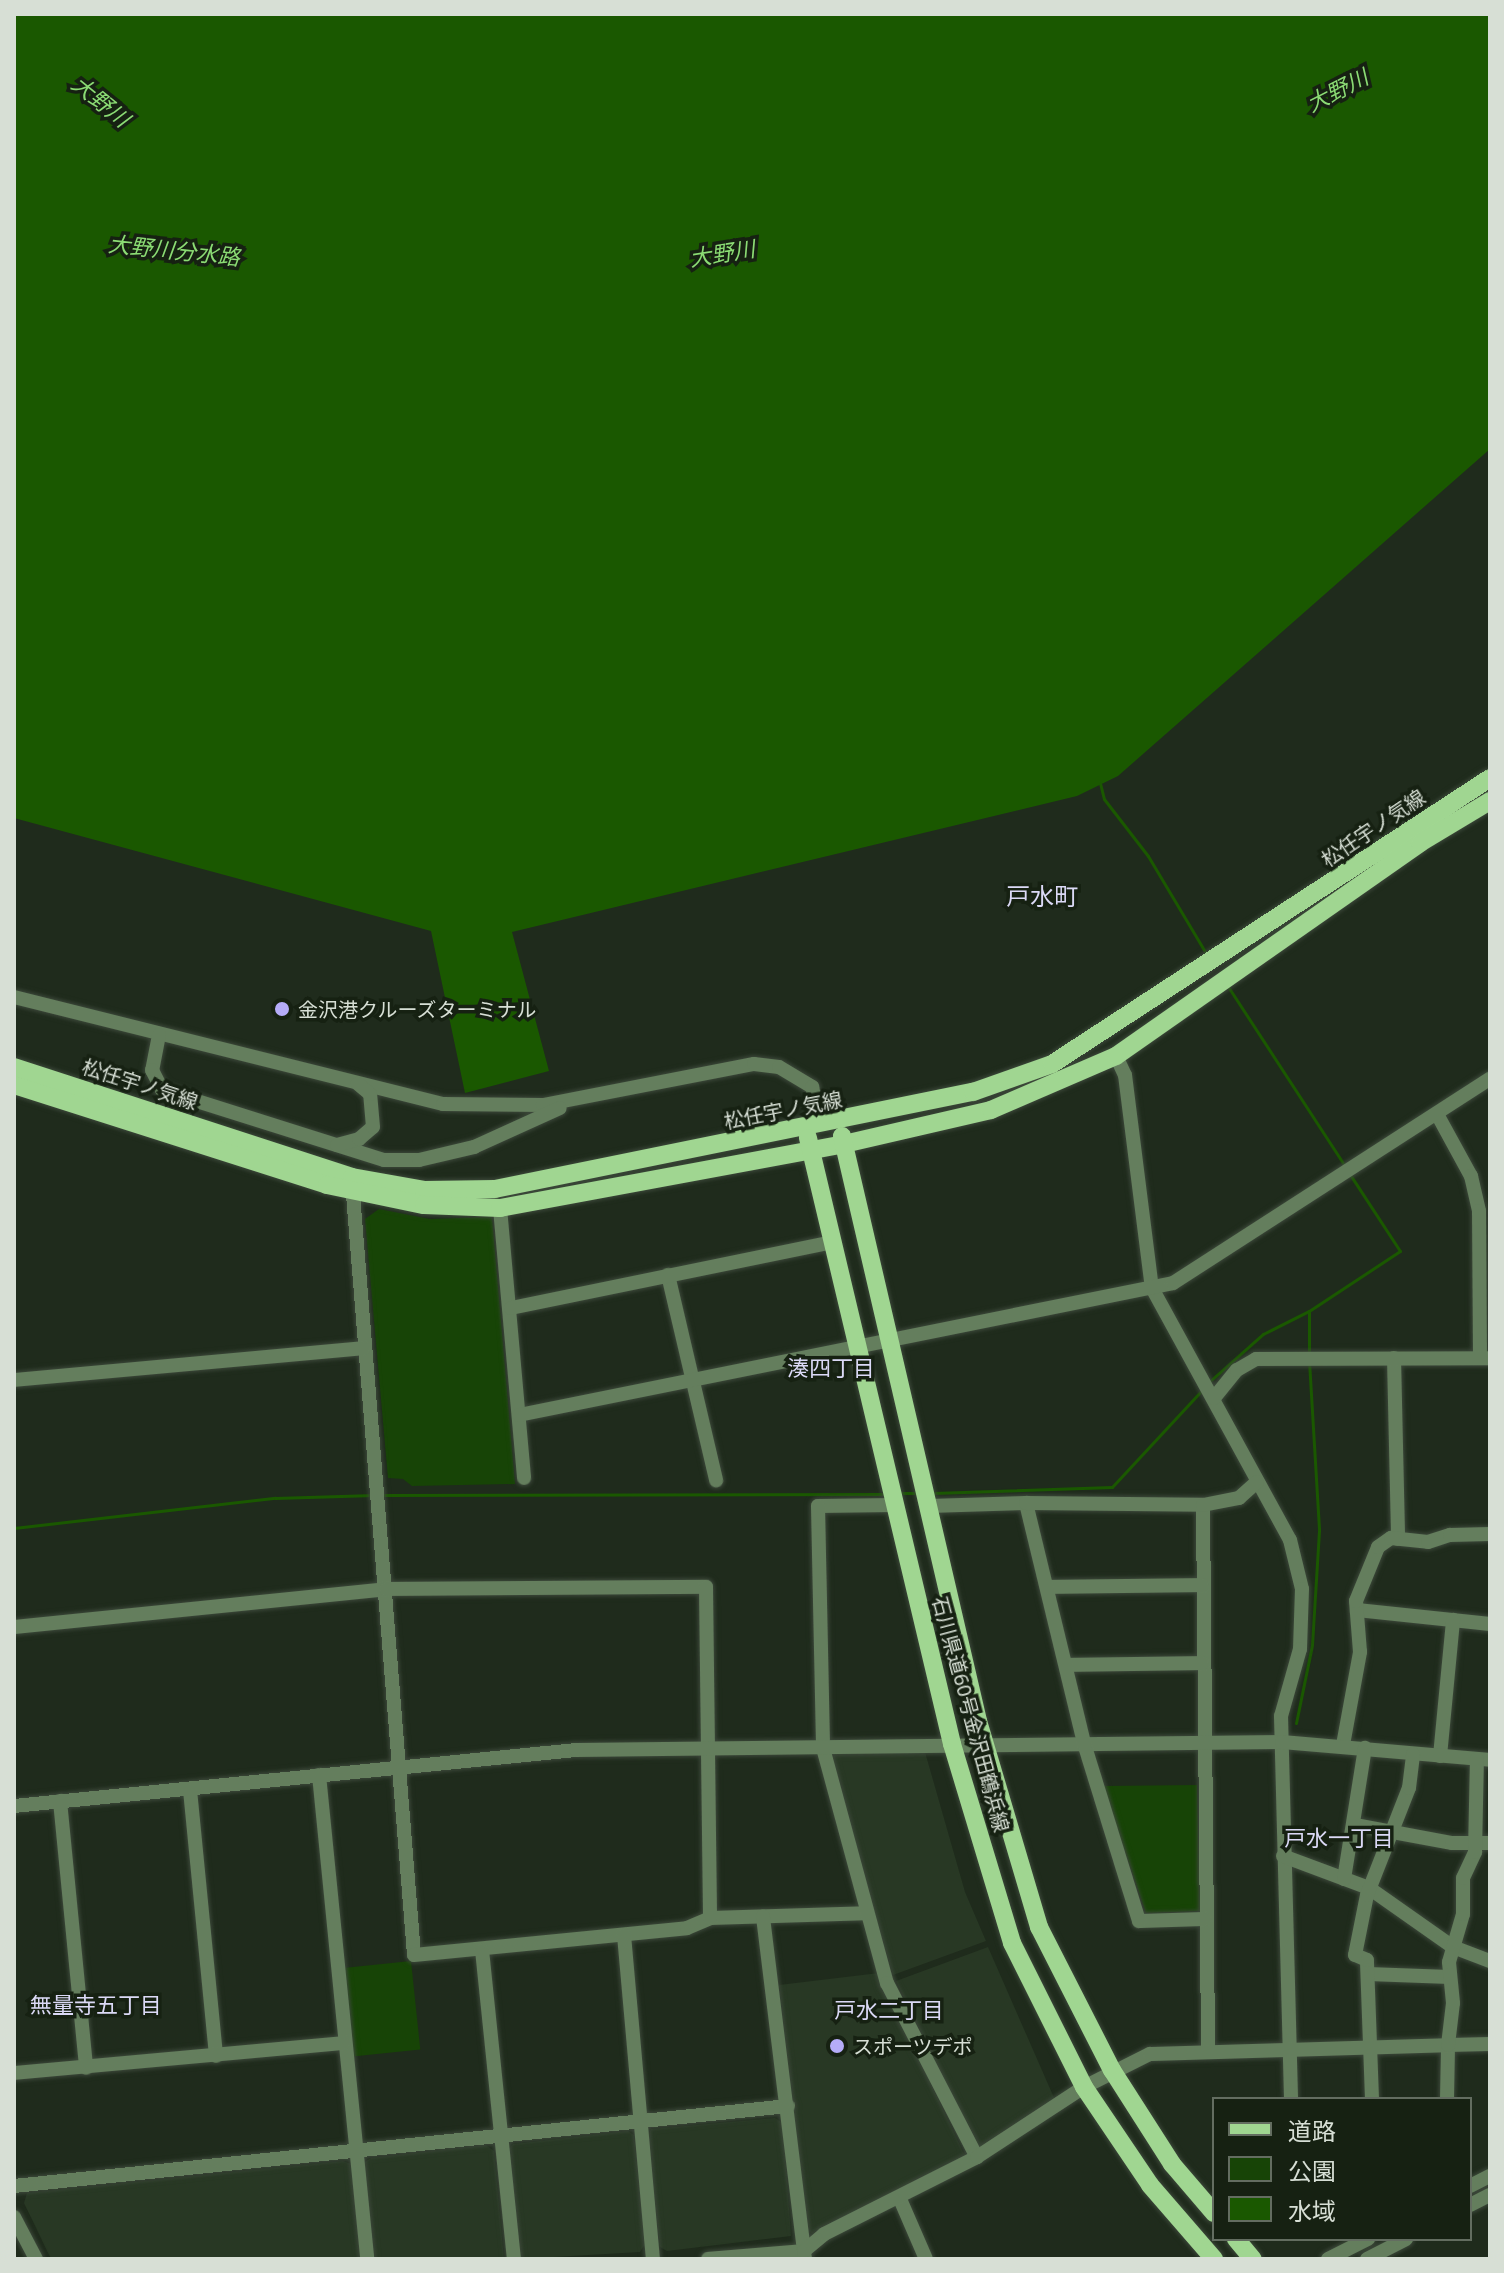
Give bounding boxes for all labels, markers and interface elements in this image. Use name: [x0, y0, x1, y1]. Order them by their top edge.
water label: 大野川: [1302, 63, 1372, 117]
water label: 大野川: [67, 70, 135, 132]
water label: 大野川分水路: [107, 230, 241, 270]
water label: 大野川: [687, 235, 757, 271]
street label: 松任宇ノ気線: [1317, 785, 1429, 871]
district label: 戸水町: [1006, 882, 1078, 910]
place label: 金沢港クルーズターミナル: [298, 997, 538, 1021]
marker: 金沢港クルーズターミナル: [273, 1000, 291, 1018]
street label: 松任宇ノ気線: [79, 1054, 201, 1114]
street label: 松任宇ノ気線: [722, 1087, 844, 1133]
district label: 湊四丁目: [787, 1355, 875, 1381]
street label: 石川県道60号金沢田鶴浜線: [928, 1594, 1014, 1834]
district label: 戸水一丁目: [1284, 1825, 1394, 1851]
district label: 無量寺五丁目: [30, 1992, 162, 2018]
district label: 戸水二丁目: [834, 1997, 944, 2023]
place label: スポーツデポ: [853, 2034, 973, 2058]
marker: スポーツデポ: [828, 2037, 846, 2055]
legend: [1212, 2097, 1472, 2241]
text: 道路: [1288, 2114, 1336, 2147]
text: 公園: [1288, 2154, 1336, 2187]
text: 水域: [1288, 2194, 1336, 2227]

